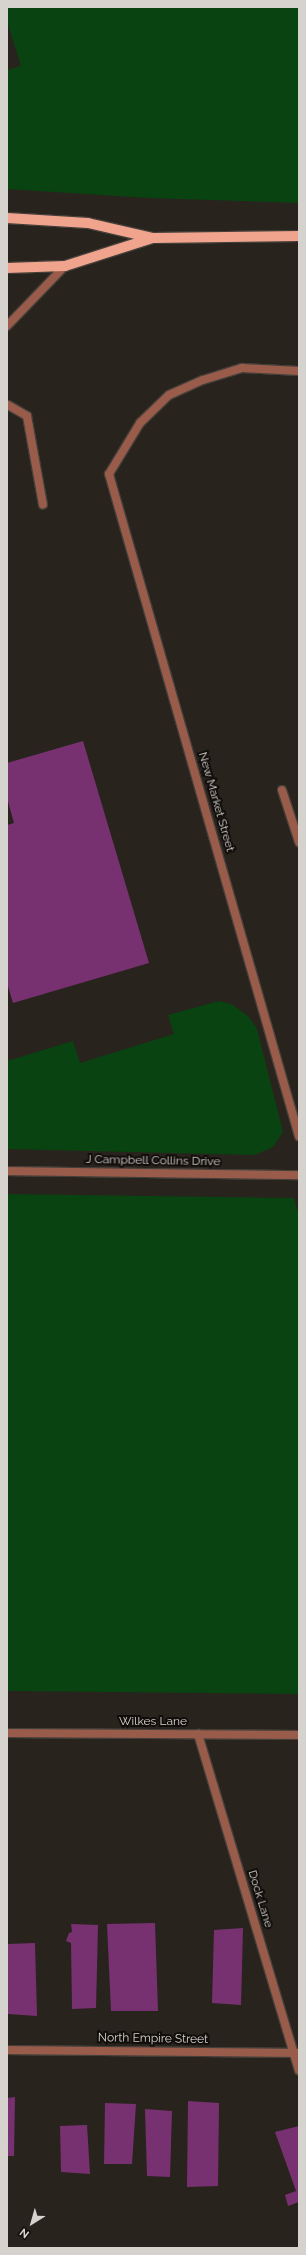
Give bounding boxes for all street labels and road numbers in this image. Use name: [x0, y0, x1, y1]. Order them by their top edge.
street label: New Market Street: [195, 750, 237, 854]
street label: J Campbell Collins Drive: [85, 1153, 221, 1169]
street label: Wilkes Lane: [119, 1715, 187, 1729]
street label: Dock Lane: [244, 1869, 276, 1929]
street label: North Empire Street: [98, 2031, 208, 2047]

